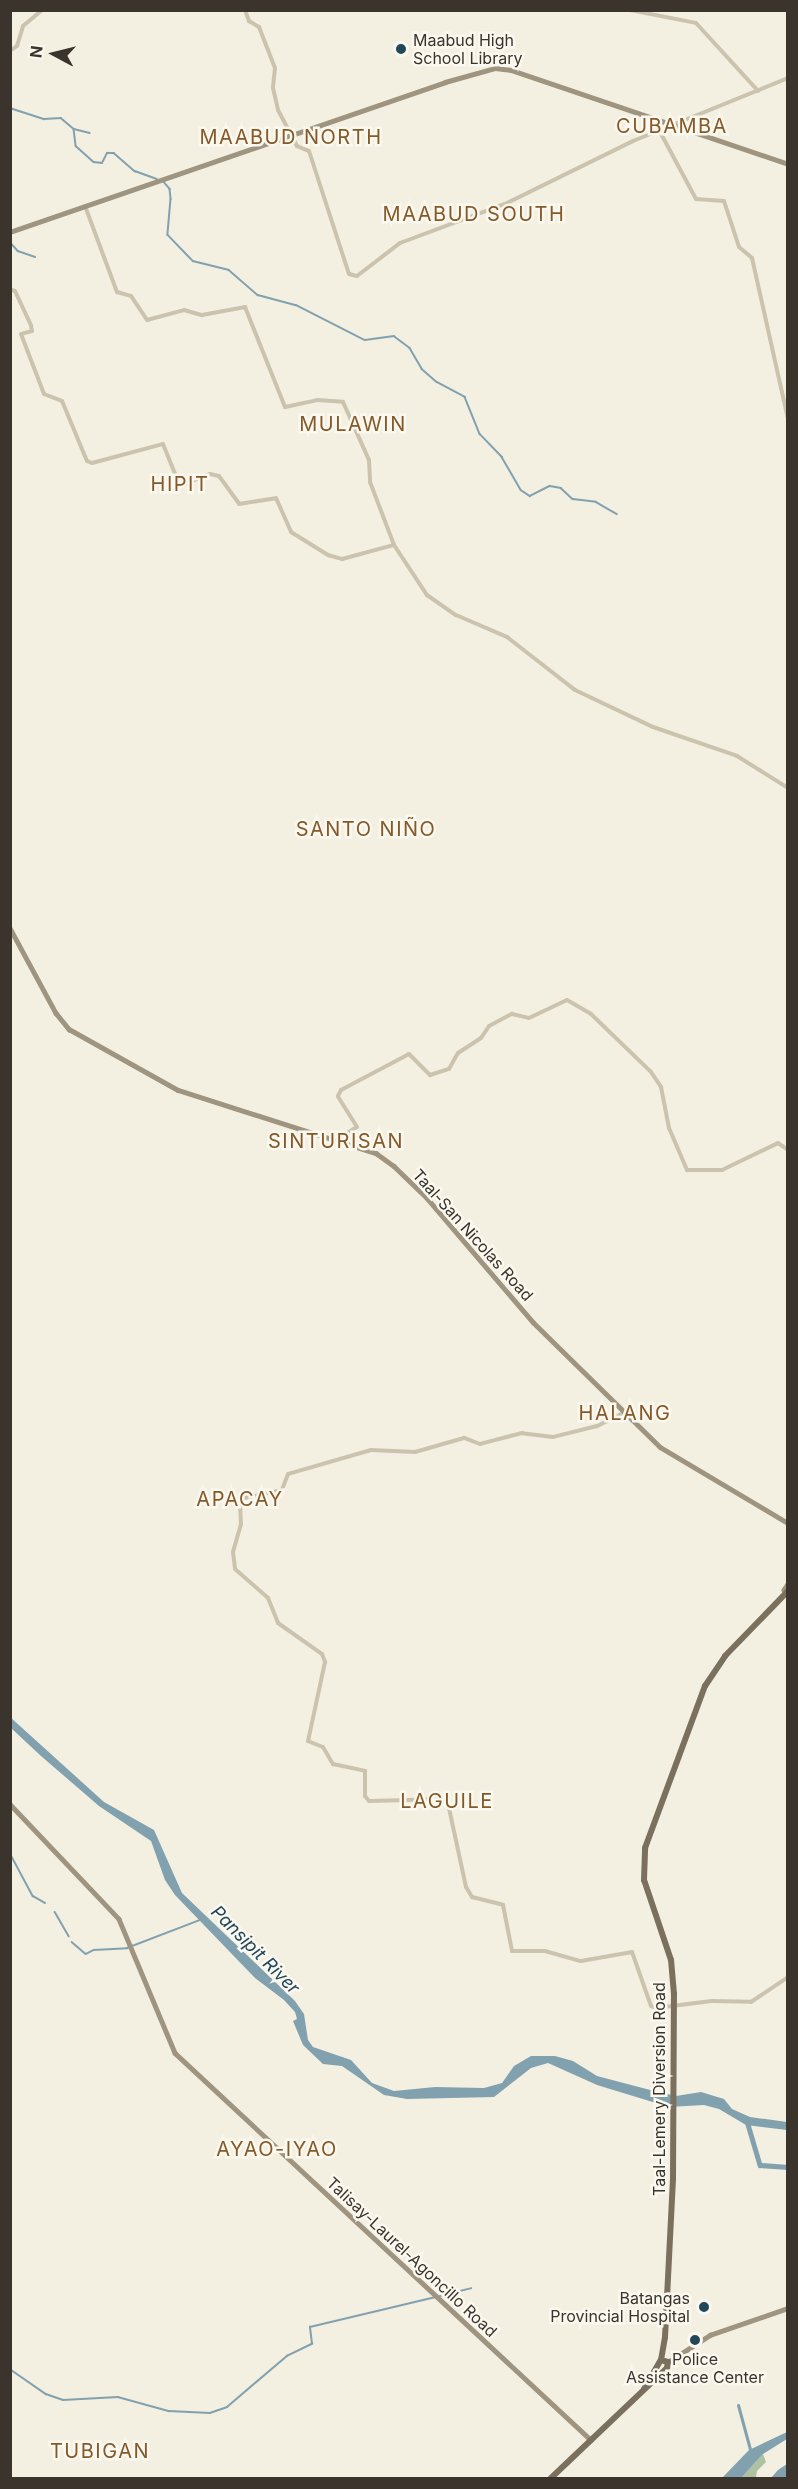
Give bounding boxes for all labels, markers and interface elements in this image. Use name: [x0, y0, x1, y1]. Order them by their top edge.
north arrow: [24, 24, 84, 84]
place label: Maabud High School Library: [413, 30, 522, 68]
marker: Maabud High School Library: [394, 42, 408, 56]
text: N: [25, 45, 47, 59]
district label: CUBAMBA: [616, 114, 728, 138]
district label: MAABUD NORTH: [200, 125, 382, 149]
district label: MAABUD SOUTH: [383, 202, 565, 226]
district label: MULAWIN: [299, 412, 407, 436]
district label: HIPIT: [151, 472, 209, 496]
district label: SANTO NIÑO: [296, 817, 436, 841]
district label: SINTURISAN: [268, 1129, 404, 1153]
street label: Taal-San Nicolas Road: [409, 1165, 537, 1305]
district label: HALANG: [579, 1401, 671, 1425]
district label: APACAY: [196, 1487, 284, 1511]
district label: LAGUILE: [400, 1789, 494, 1813]
water label: Pansipit River: [206, 1901, 304, 1999]
street label: Taal-Lemery Diversion Road: [649, 1982, 669, 2196]
district label: AYAO-IYAO: [216, 2137, 338, 2161]
street label: Talisay-Laurel-Agoncillo Road: [323, 2173, 501, 2341]
place label: Batangas Provincial Hospital: [550, 2288, 690, 2326]
marker: Batangas Provincial Hospital: [695, 2298, 713, 2316]
marker: Police Assistance Center: [688, 2333, 702, 2347]
place label: Police Assistance Center: [626, 2349, 764, 2387]
district label: TUBIGAN: [50, 2439, 150, 2463]

